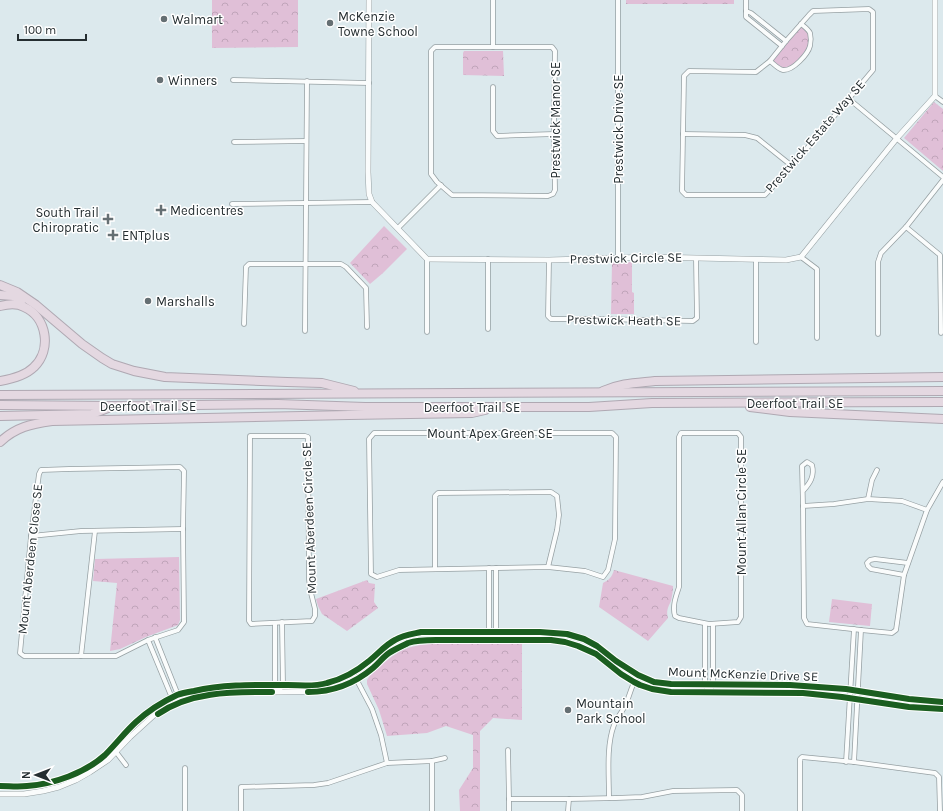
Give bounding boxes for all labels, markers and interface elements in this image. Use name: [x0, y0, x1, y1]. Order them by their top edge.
place label: McKenzie Towne School: [338, 9, 418, 39]
place label: Walmart: [172, 12, 223, 27]
marker: Walmart: [159, 14, 169, 24]
scale bar: [18, 16, 86, 42]
marker: McKenzie Towne School: [325, 18, 335, 28]
text: 100 m: [24, 23, 56, 37]
street label: Prestwick Manor SE: [548, 62, 563, 178]
place label: Winners: [168, 73, 218, 88]
street label: Prestwick Drive SE: [611, 74, 626, 184]
marker: Winners: [155, 75, 165, 85]
street label: Prestwick Estate Way SE: [762, 77, 868, 195]
place label: Medicentres: [170, 203, 244, 218]
marker: Medicentres: [155, 204, 167, 216]
place label: South Trail Chiropratic: [33, 205, 99, 235]
marker: South Trail Chiropratic: [102, 213, 114, 225]
place label: ENTplus: [122, 228, 170, 243]
marker: ENTplus: [107, 229, 119, 241]
street label: Prestwick Circle SE: [570, 250, 682, 266]
place label: Marshalls: [156, 294, 215, 309]
marker: Marshalls: [143, 296, 153, 306]
street label: Prestwick Heath SE: [567, 312, 681, 328]
street label: Deerfoot Trail SE: [747, 396, 843, 411]
street label: Deerfoot Trail SE: [100, 399, 196, 414]
street label: Deerfoot Trail SE: [424, 400, 520, 415]
street label: Mount Apex Green SE: [427, 426, 553, 441]
street label: Mount Aberdeen Circle SE: [299, 442, 319, 594]
street label: Mount Allan Circle SE: [734, 449, 749, 575]
street label: Mount Aberdeen Close SE: [15, 483, 45, 635]
street label: Mount McKenzie Drive SE: [668, 664, 818, 684]
place label: Mountain Park School: [576, 696, 646, 726]
marker: Mountain Park School: [563, 705, 573, 715]
north arrow: [16, 755, 56, 795]
text: N: [20, 771, 33, 779]

